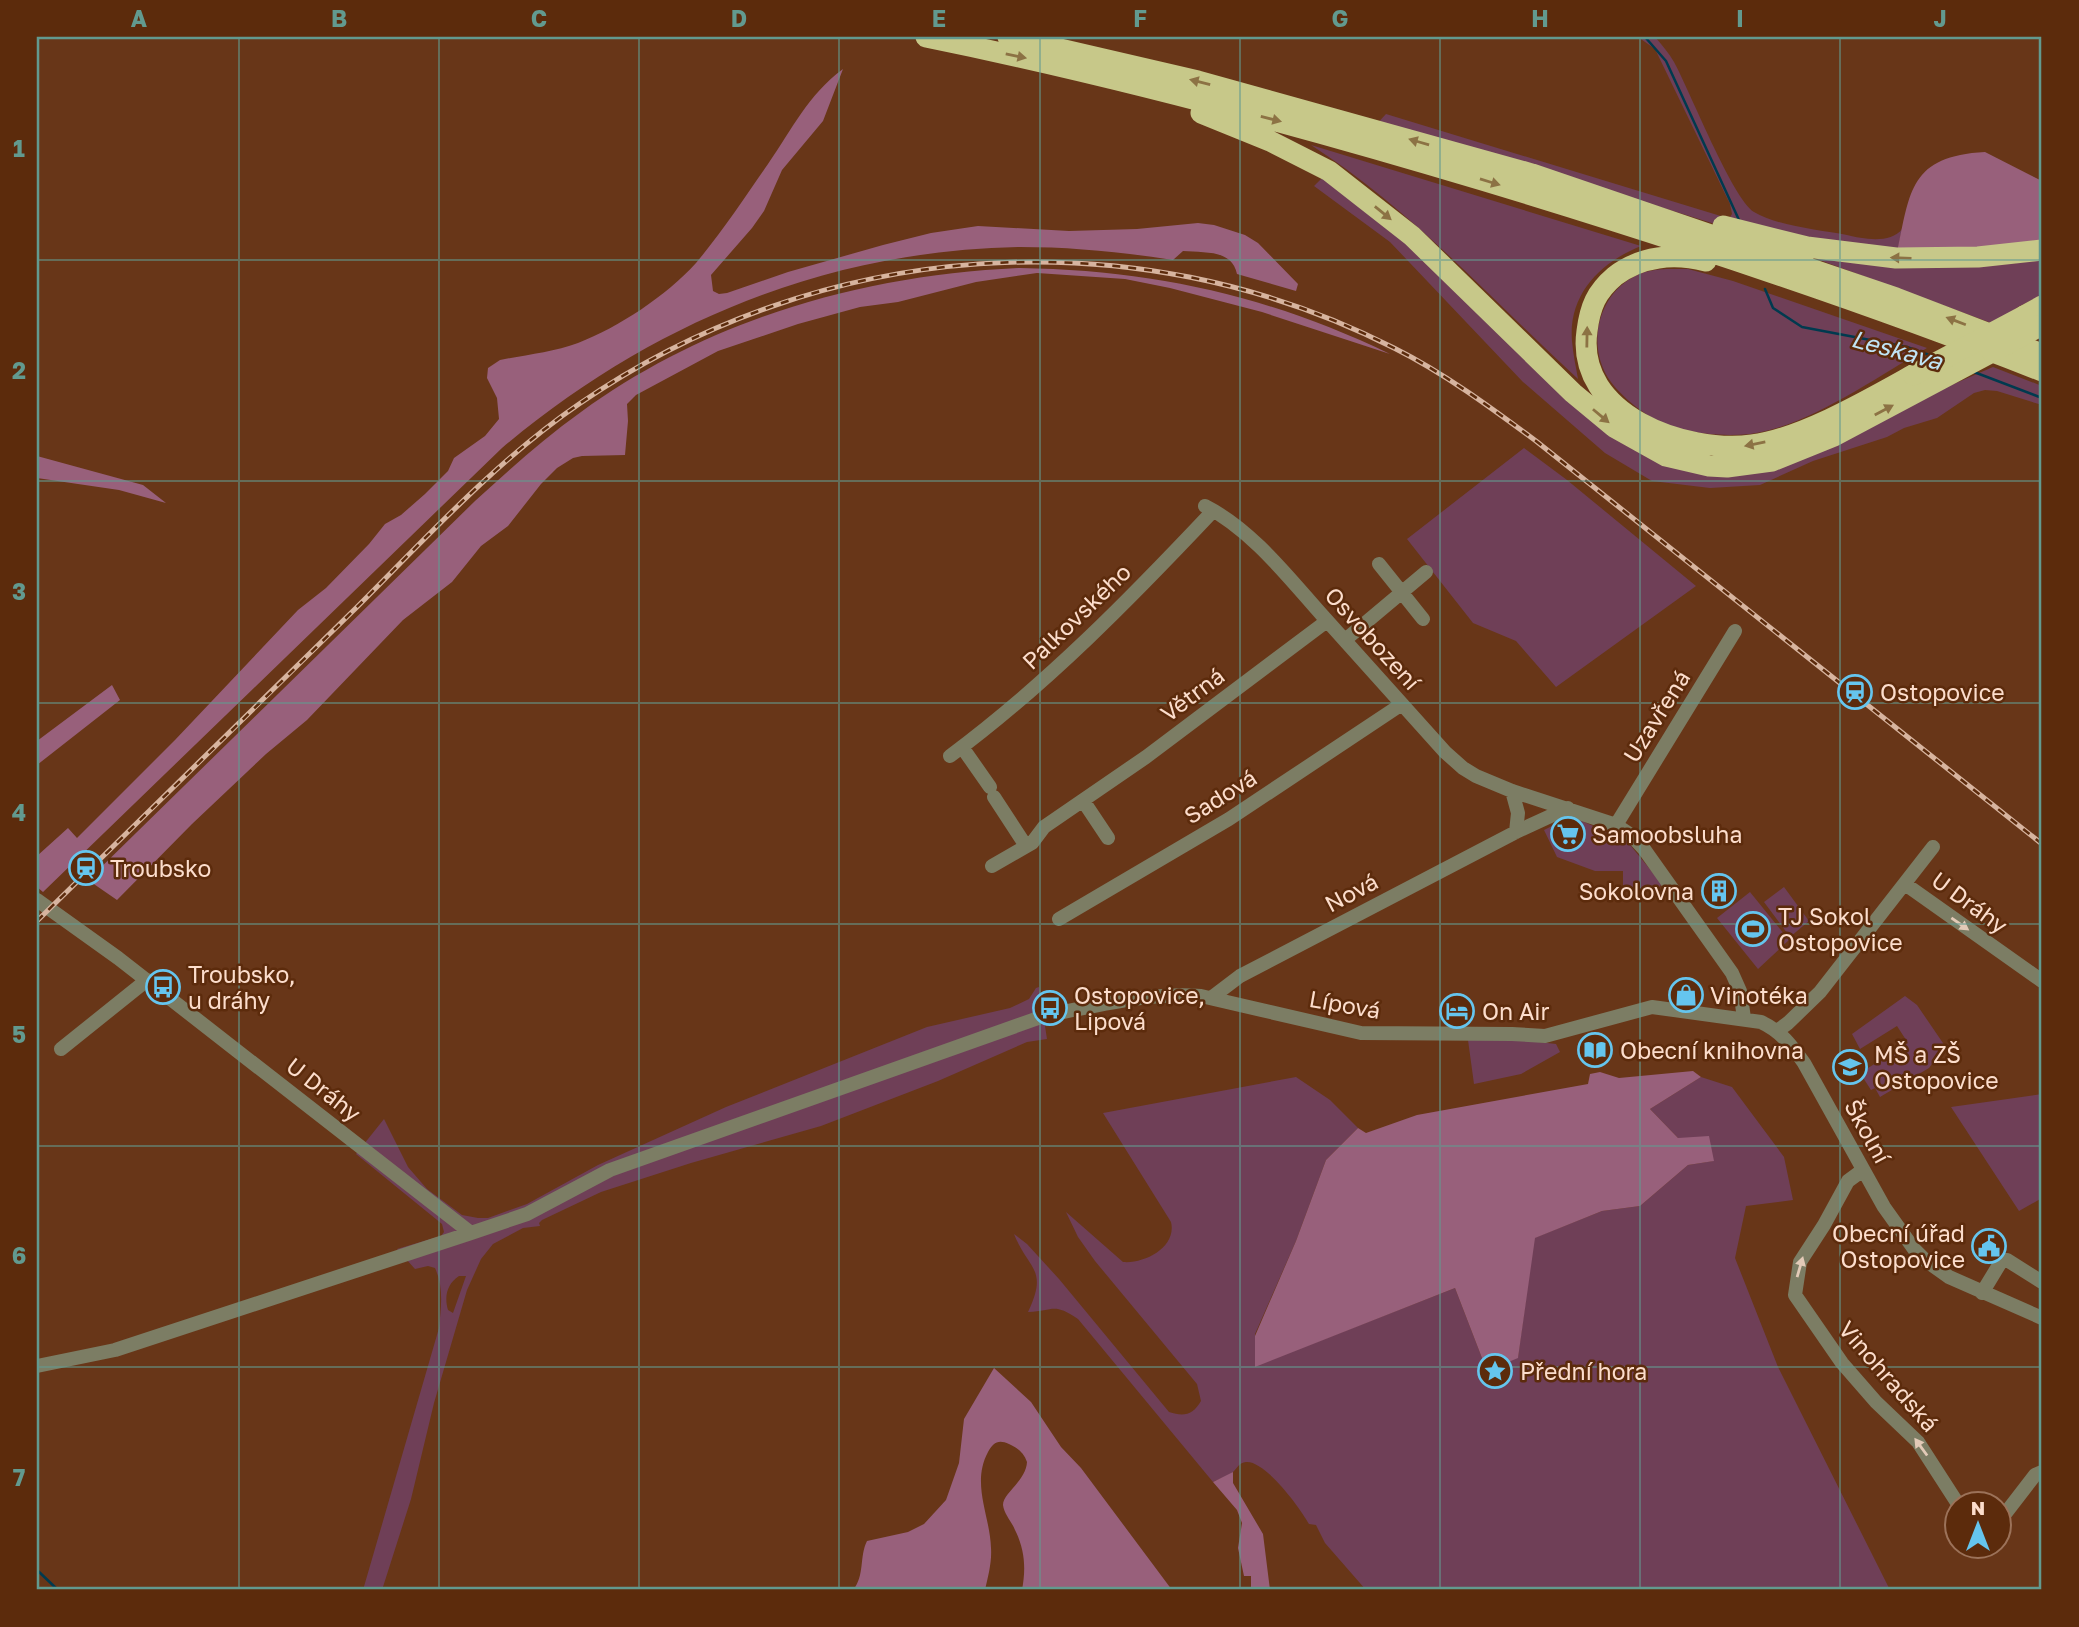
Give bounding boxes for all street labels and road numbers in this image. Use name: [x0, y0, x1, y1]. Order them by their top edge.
street label: Palkovského: [1016, 557, 1136, 675]
street label: Osvobození: [1320, 581, 1428, 697]
street label: Větrná: [1155, 661, 1229, 727]
street label: Uzavřená: [1617, 665, 1695, 767]
street label: Sadová: [1178, 763, 1262, 829]
street label: U Dráhy: [1927, 865, 2013, 939]
street label: Nová: [1320, 866, 1382, 918]
street label: Lípová: [1307, 984, 1383, 1024]
street label: U Dráhy: [281, 1051, 367, 1127]
street label: Školní: [1839, 1094, 1898, 1169]
street label: Vinohradská: [1833, 1315, 1945, 1437]

